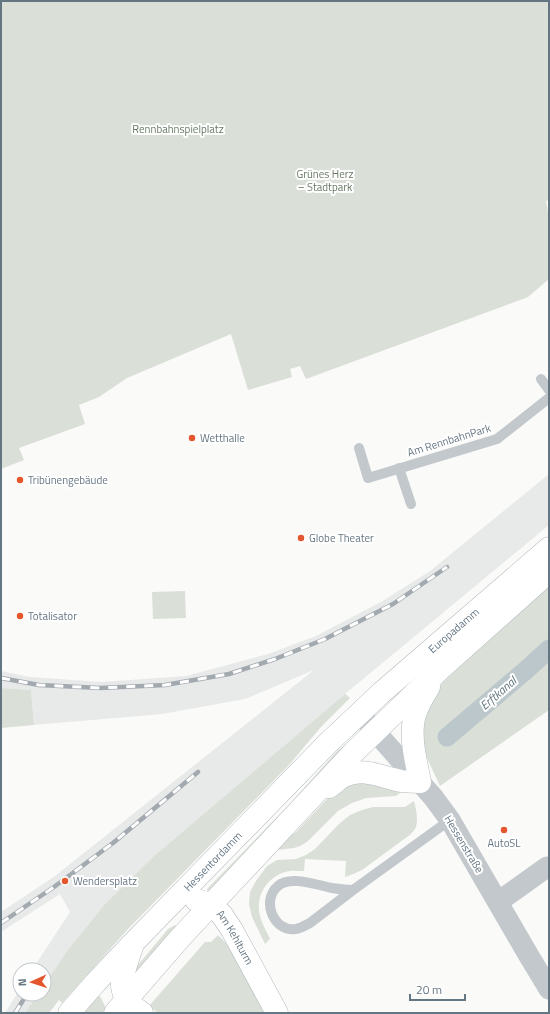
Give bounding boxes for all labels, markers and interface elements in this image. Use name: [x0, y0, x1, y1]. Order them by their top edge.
park label: Rennbahnspielplatz: [132, 121, 224, 137]
park label: Grünes Herz – Stadtpark: [296, 166, 354, 195]
street label: Am RennbahnPark: [405, 420, 493, 460]
place label: Wetthalle: [200, 430, 245, 446]
marker: Wetthalle: [187, 433, 197, 443]
place label: Tribünengebäude: [28, 472, 108, 488]
marker: Tribünengebäude: [15, 475, 25, 485]
place label: Globe Theater: [309, 530, 374, 546]
marker: Globe Theater: [296, 533, 306, 543]
street label: Europadamm: [425, 604, 482, 657]
place label: Totalisator: [28, 608, 77, 624]
marker: Totalisator: [15, 611, 25, 621]
water label: Erftkanal: [475, 671, 522, 714]
street label: Hessenstraße: [440, 812, 488, 876]
marker: AutoSL: [499, 825, 509, 835]
street label: Hessentordamm: [180, 828, 246, 895]
place label: AutoSL: [487, 835, 521, 851]
place label: Wendersplatz: [73, 873, 137, 889]
marker: Wendersplatz: [60, 876, 70, 886]
street label: Am Kehlturm: [213, 906, 257, 968]
north arrow: [12, 962, 52, 1002]
scale bar: [410, 976, 465, 1002]
text: N: [14, 978, 30, 987]
text: 20 m: [416, 980, 442, 999]

